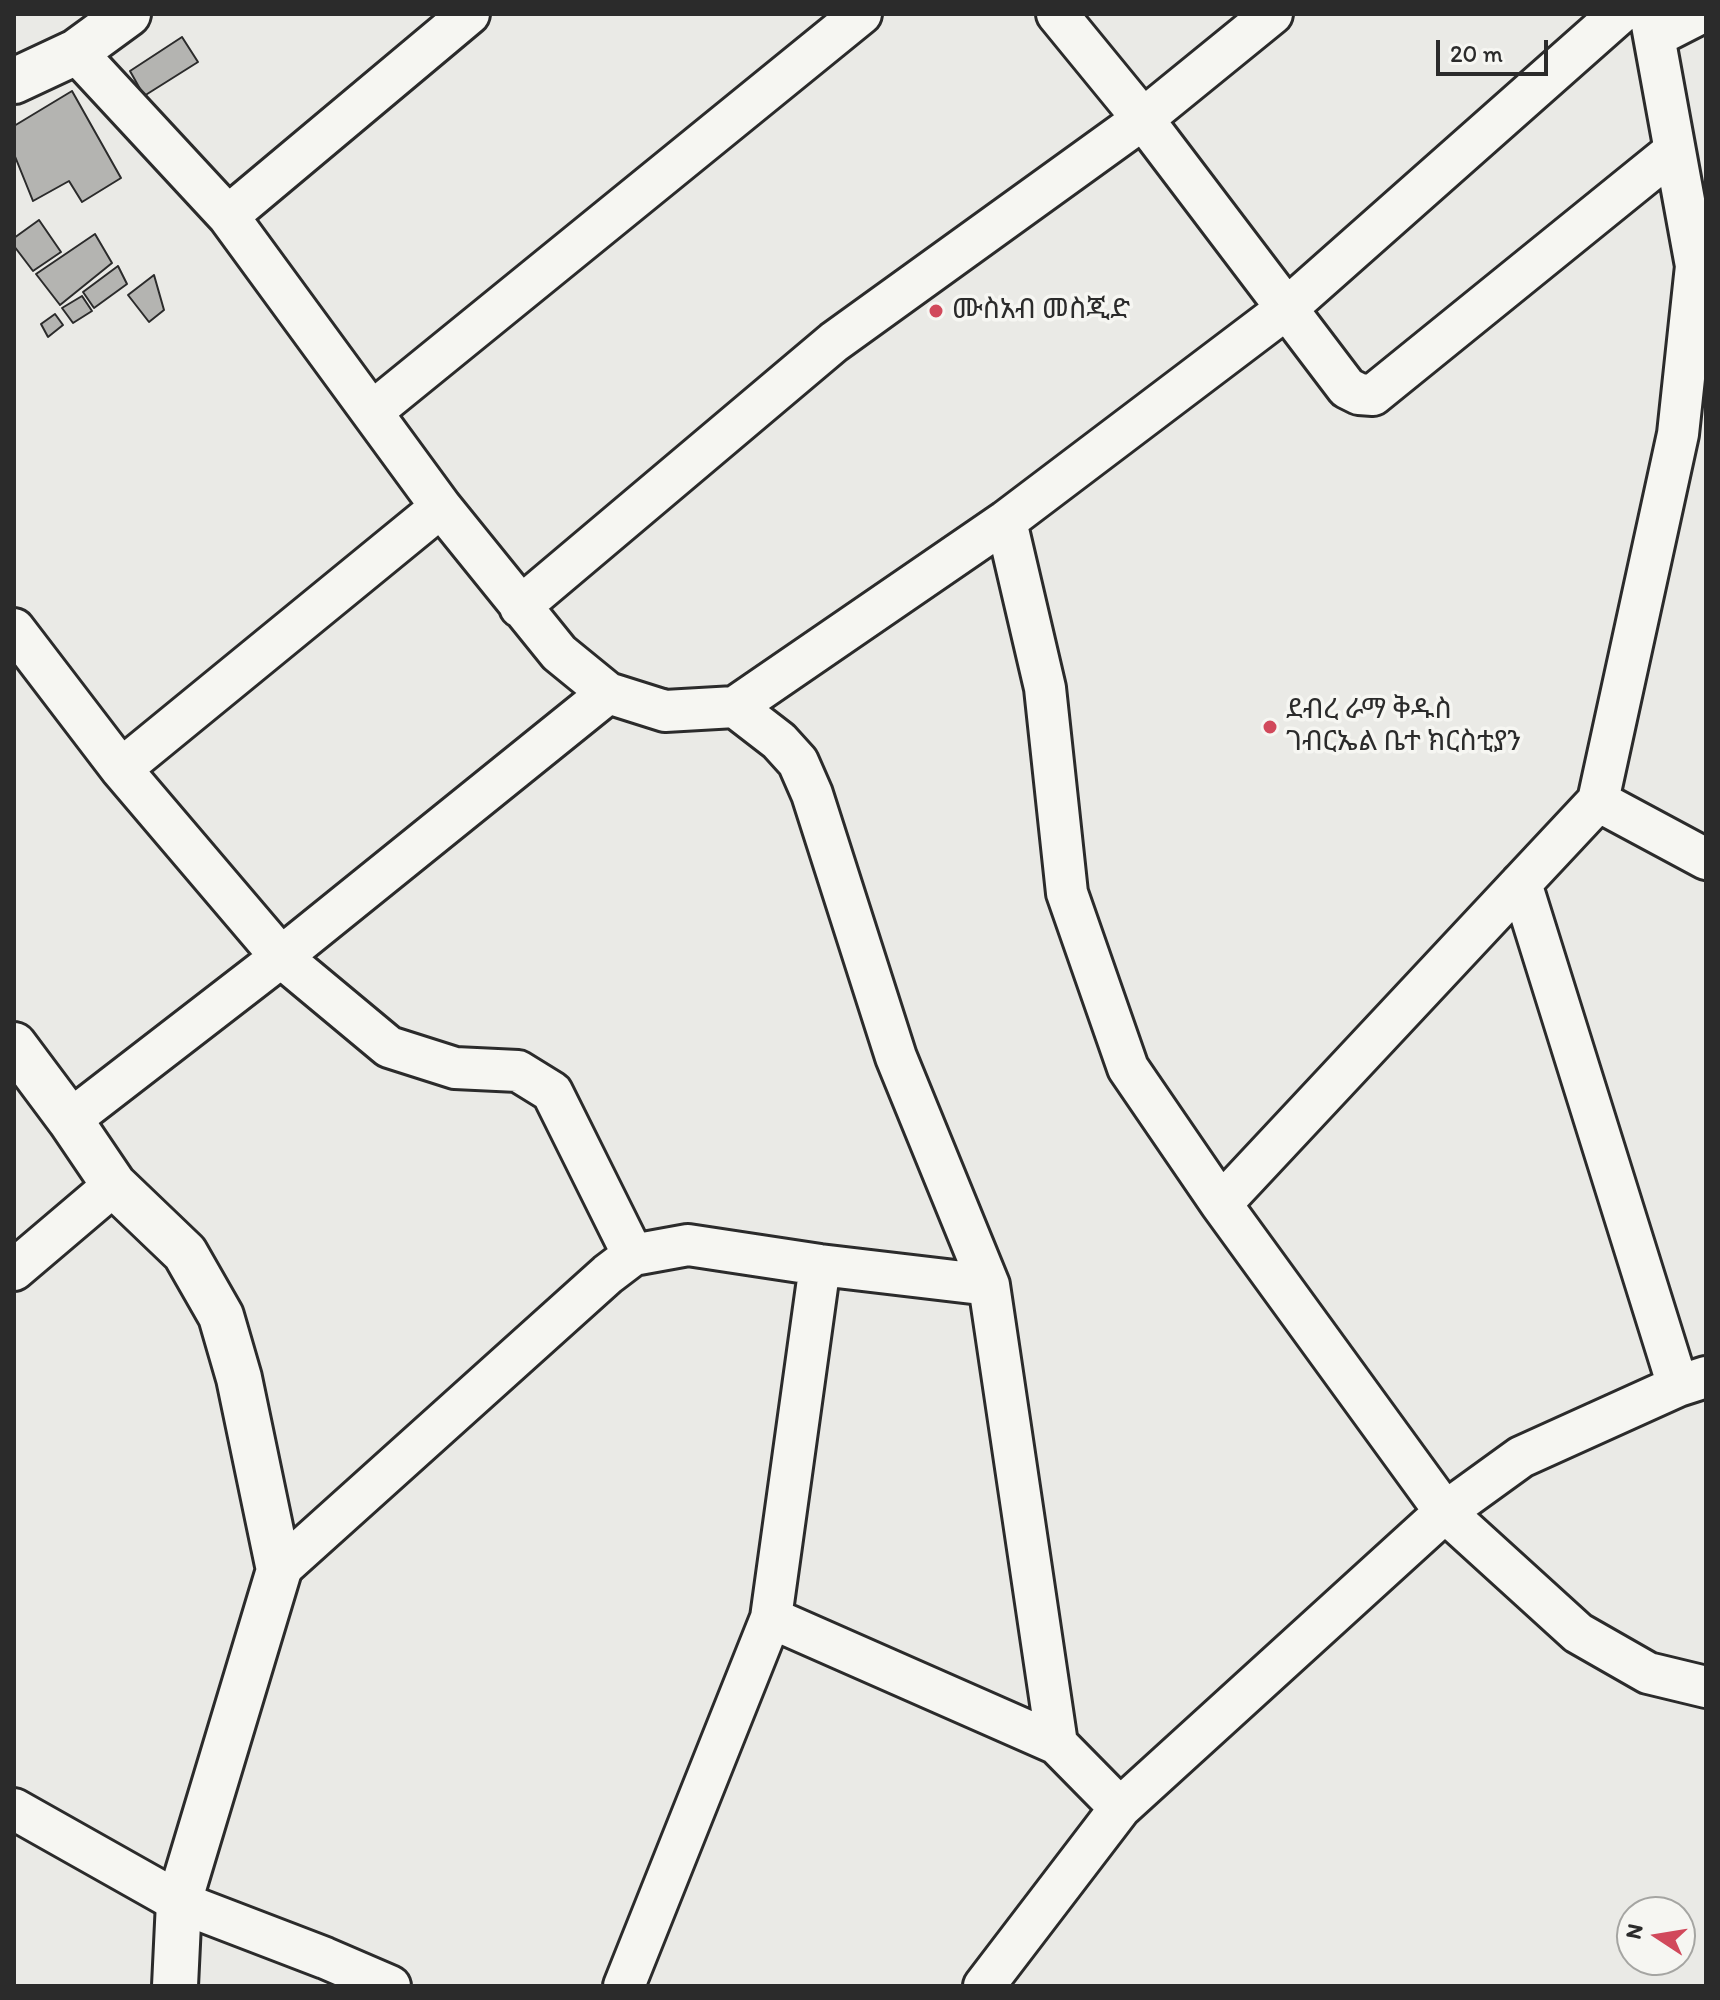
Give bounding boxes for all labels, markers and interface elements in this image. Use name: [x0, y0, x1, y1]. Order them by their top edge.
scale bar: [1440, 24, 1552, 74]
text: 20 m: [1450, 39, 1503, 68]
place label: ሙስአብ መስጂድ: [952, 294, 1130, 328]
marker: ሙስአብ መስጂድ: [927, 302, 945, 320]
place label: ደብረ ራማ ቅዱስ ገብርኤል ቤተ ክርስቲያን: [1286, 694, 1521, 760]
marker: ደብረ ራማ ቅዱስ ገብርኤል ቤተ ክርስቲያን: [1261, 718, 1279, 736]
north arrow: [1616, 1896, 1696, 1976]
text: N: [1619, 1921, 1649, 1941]

